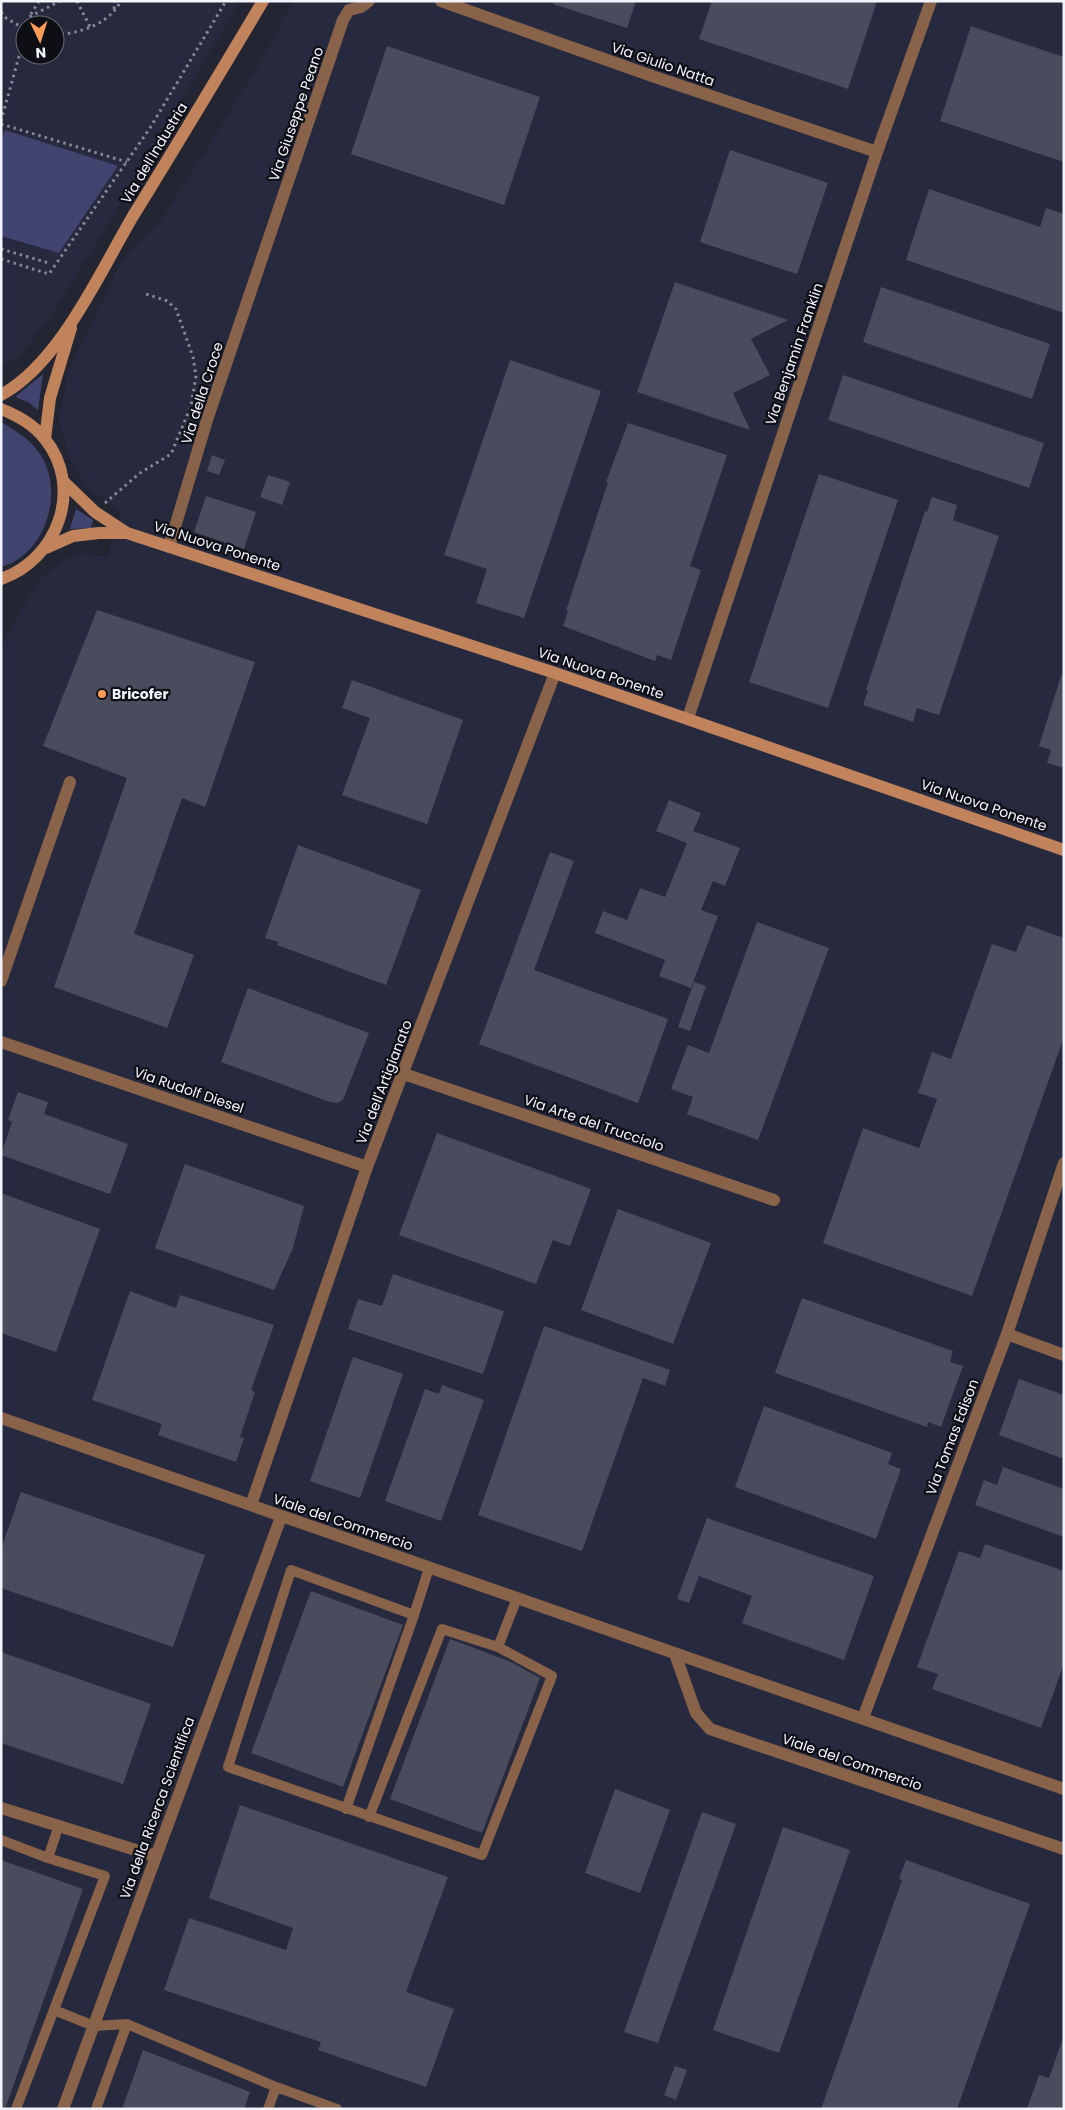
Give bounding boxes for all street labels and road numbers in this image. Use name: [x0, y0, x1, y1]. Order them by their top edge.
street label: Via Giulio Natta: [609, 37, 717, 91]
street label: Via Giuseppe Peano: [264, 44, 328, 184]
street label: Via dell'Industria: [116, 99, 192, 207]
street label: Via Benjamin Franklin: [760, 280, 828, 428]
street label: Via della Croce: [176, 339, 228, 447]
street label: Via Nuova Ponente: [151, 516, 283, 576]
street label: Via Nuova Ponente: [535, 642, 667, 704]
street label: Via Nuova Ponente: [918, 774, 1050, 836]
street label: Via dell'Artigianato: [351, 1017, 417, 1147]
street label: Via Rudolf Diesel: [131, 1062, 247, 1118]
street label: Via Arte del Trucciolo: [521, 1090, 667, 1156]
street label: Via Tomas Edison: [921, 1376, 983, 1498]
street label: Viale del Commercio: [270, 1489, 416, 1555]
street label: Via della Ricerca Scientifica: [115, 1714, 199, 1902]
street label: Viale del Commercio: [779, 1729, 925, 1795]

